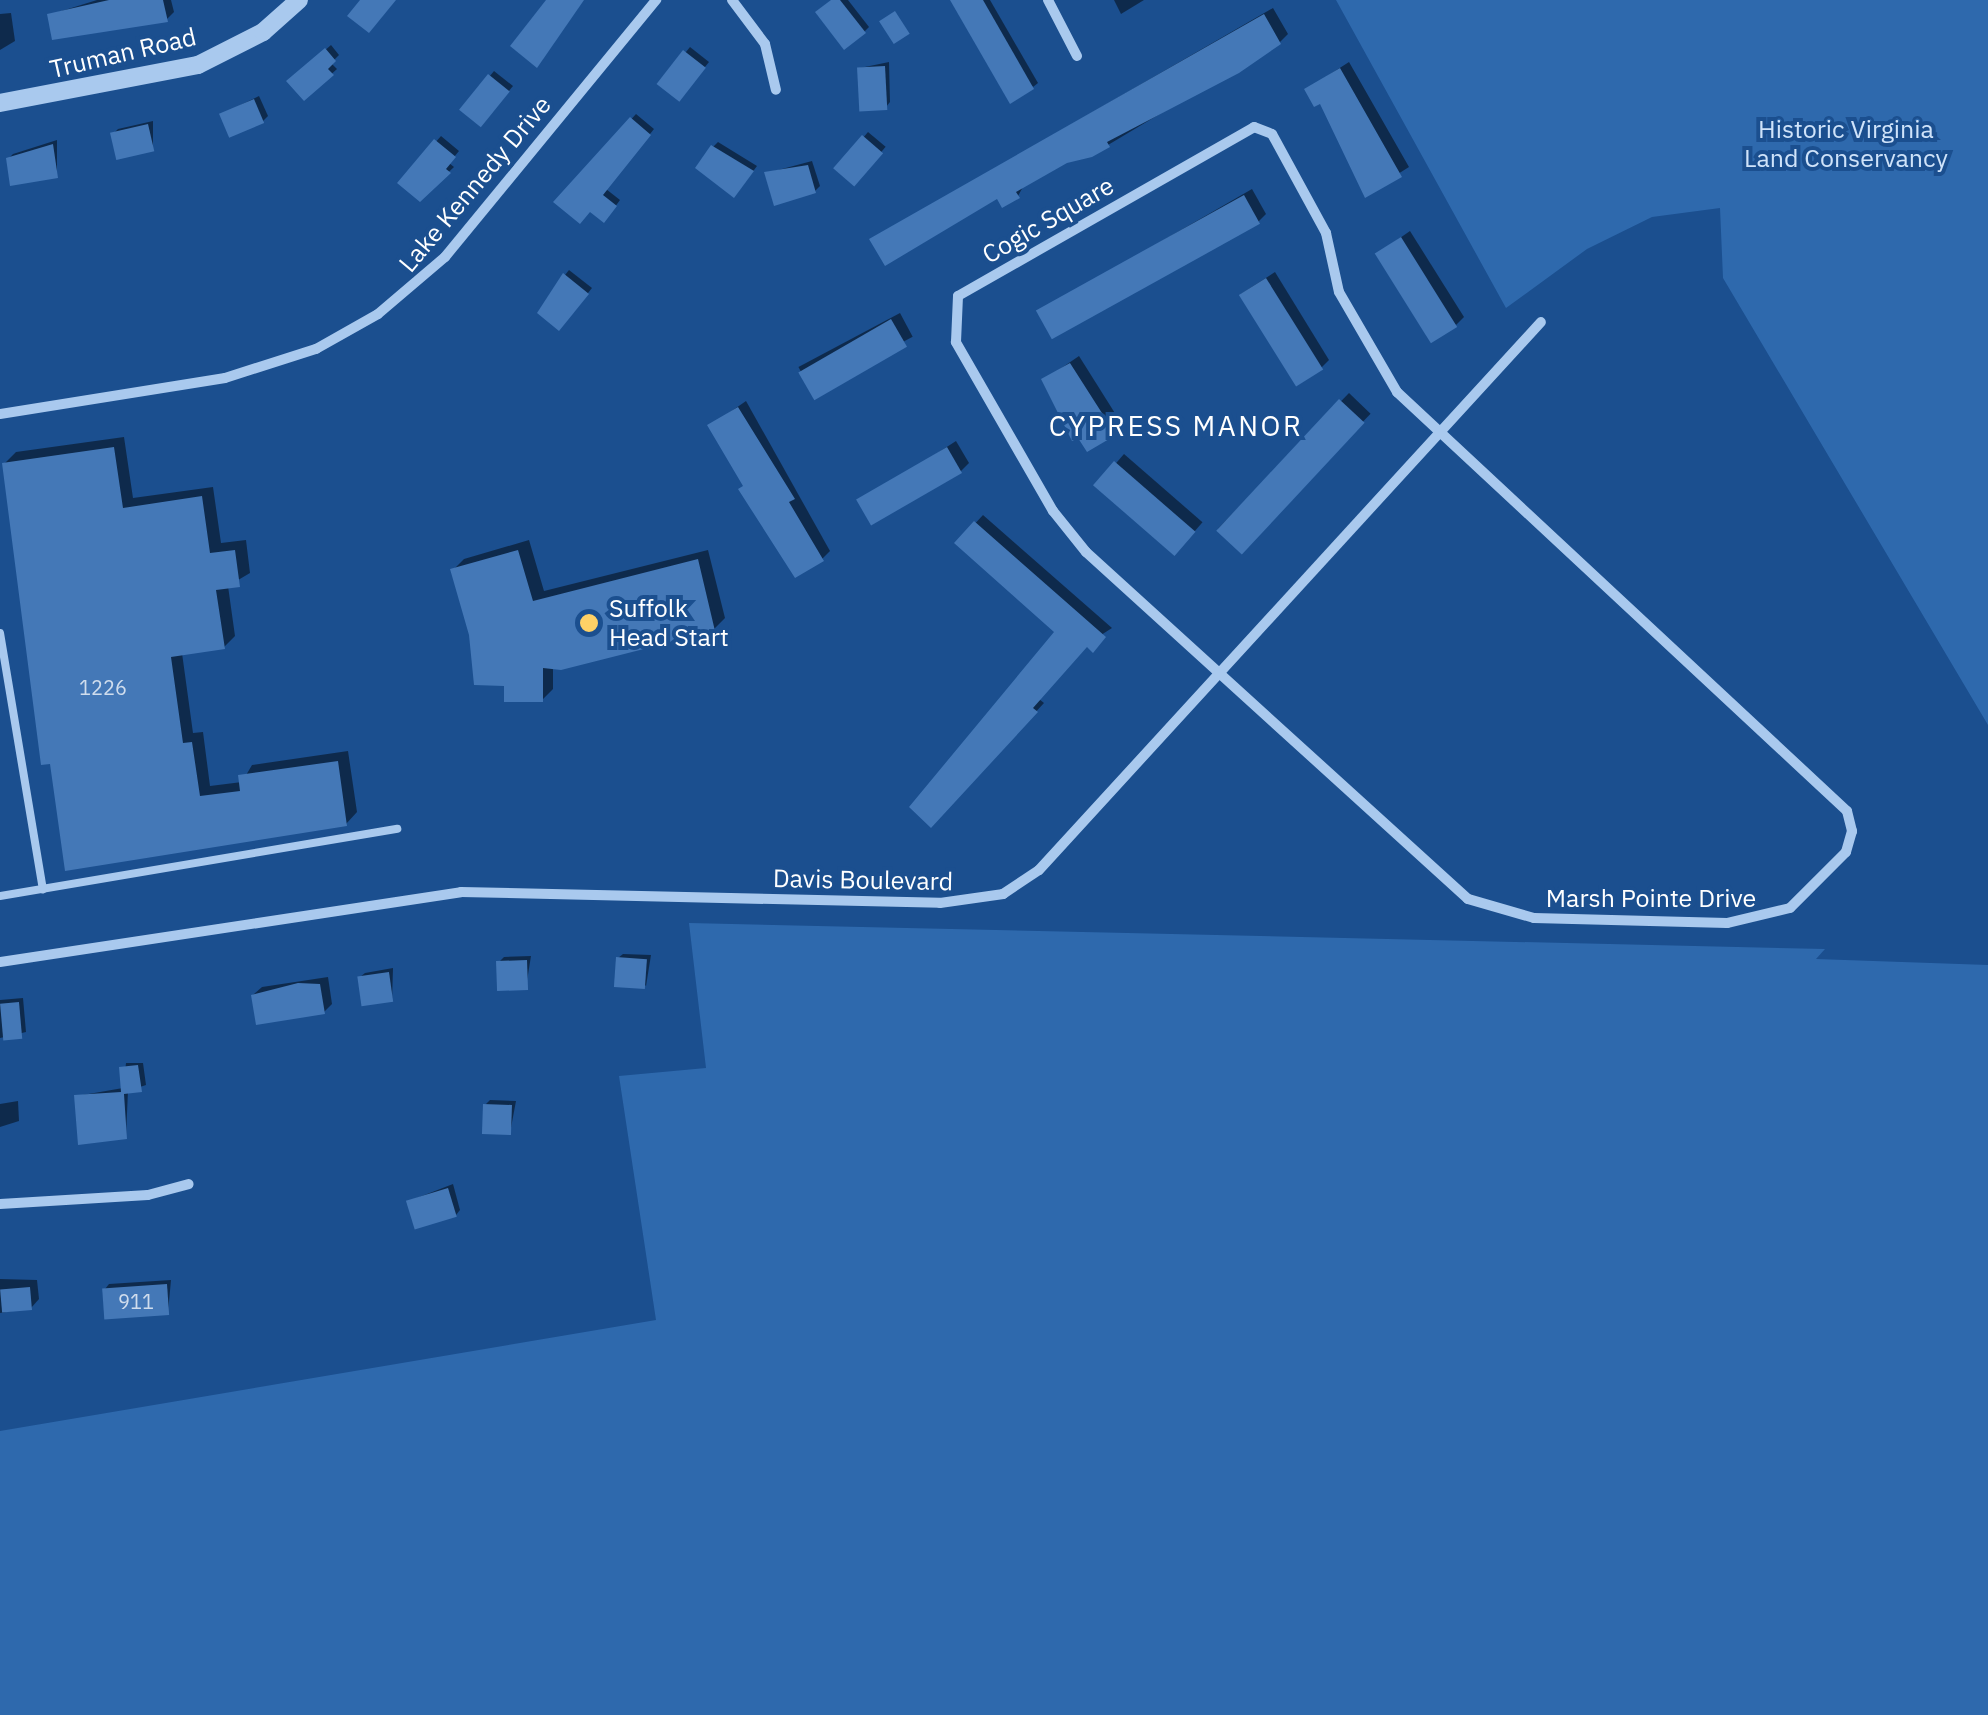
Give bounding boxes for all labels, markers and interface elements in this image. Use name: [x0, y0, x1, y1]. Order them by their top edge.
street label: Truman Road: [47, 22, 199, 84]
street label: Lake Kennedy Drive: [393, 90, 557, 278]
park label: Historic Virginia Land Conservancy: [1744, 115, 1948, 174]
street label: Cogic Square: [977, 170, 1119, 270]
district label: CYPRESS MANOR: [1049, 409, 1303, 443]
place label: Suffolk Head Start: [609, 594, 729, 653]
marker: Suffolk Head Start: [578, 612, 600, 634]
house number: 1226: [79, 675, 127, 699]
street label: Davis Boulevard: [773, 863, 953, 897]
street label: Marsh Pointe Drive: [1546, 883, 1756, 913]
house number: 911: [118, 1289, 154, 1313]

